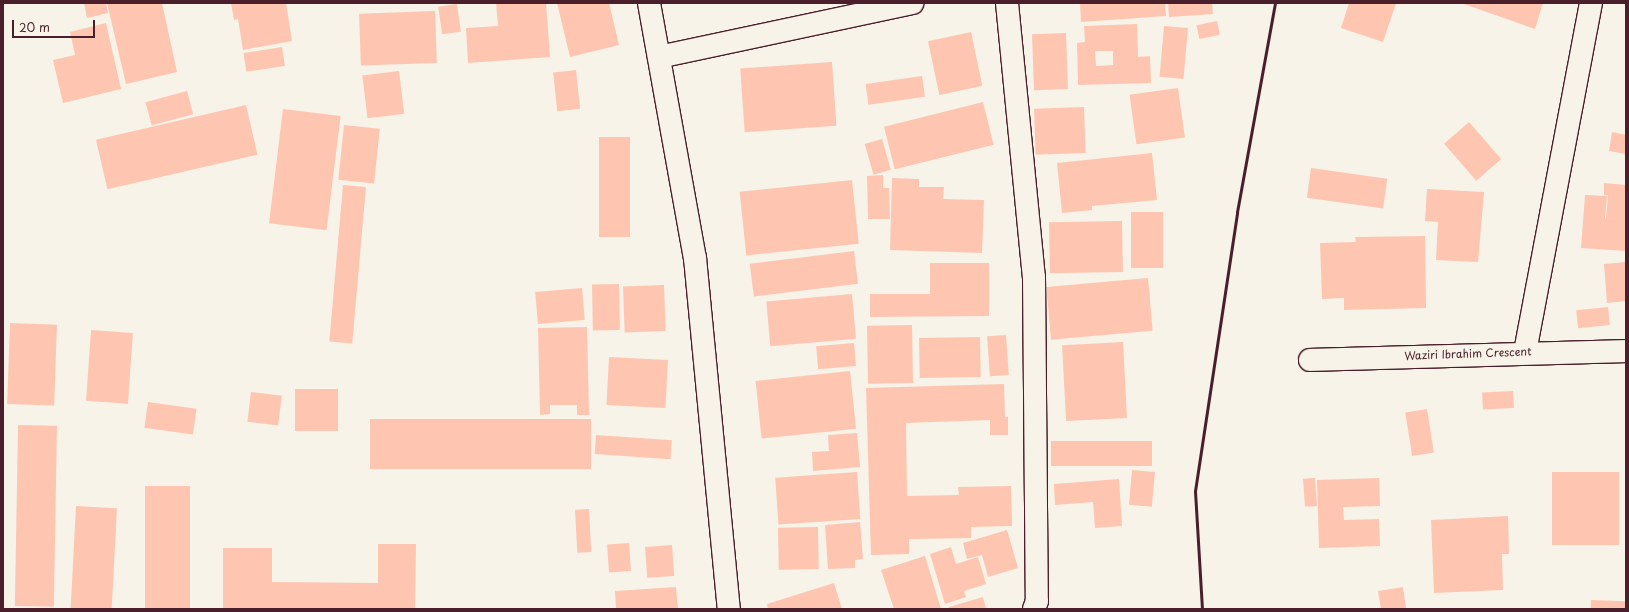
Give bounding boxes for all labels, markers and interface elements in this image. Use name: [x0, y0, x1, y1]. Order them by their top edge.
scale bar: [14, 12, 97, 38]
text: 20 m: [19, 18, 50, 36]
street label: Waziri Ibrahim Crescent: [1404, 345, 1532, 363]

